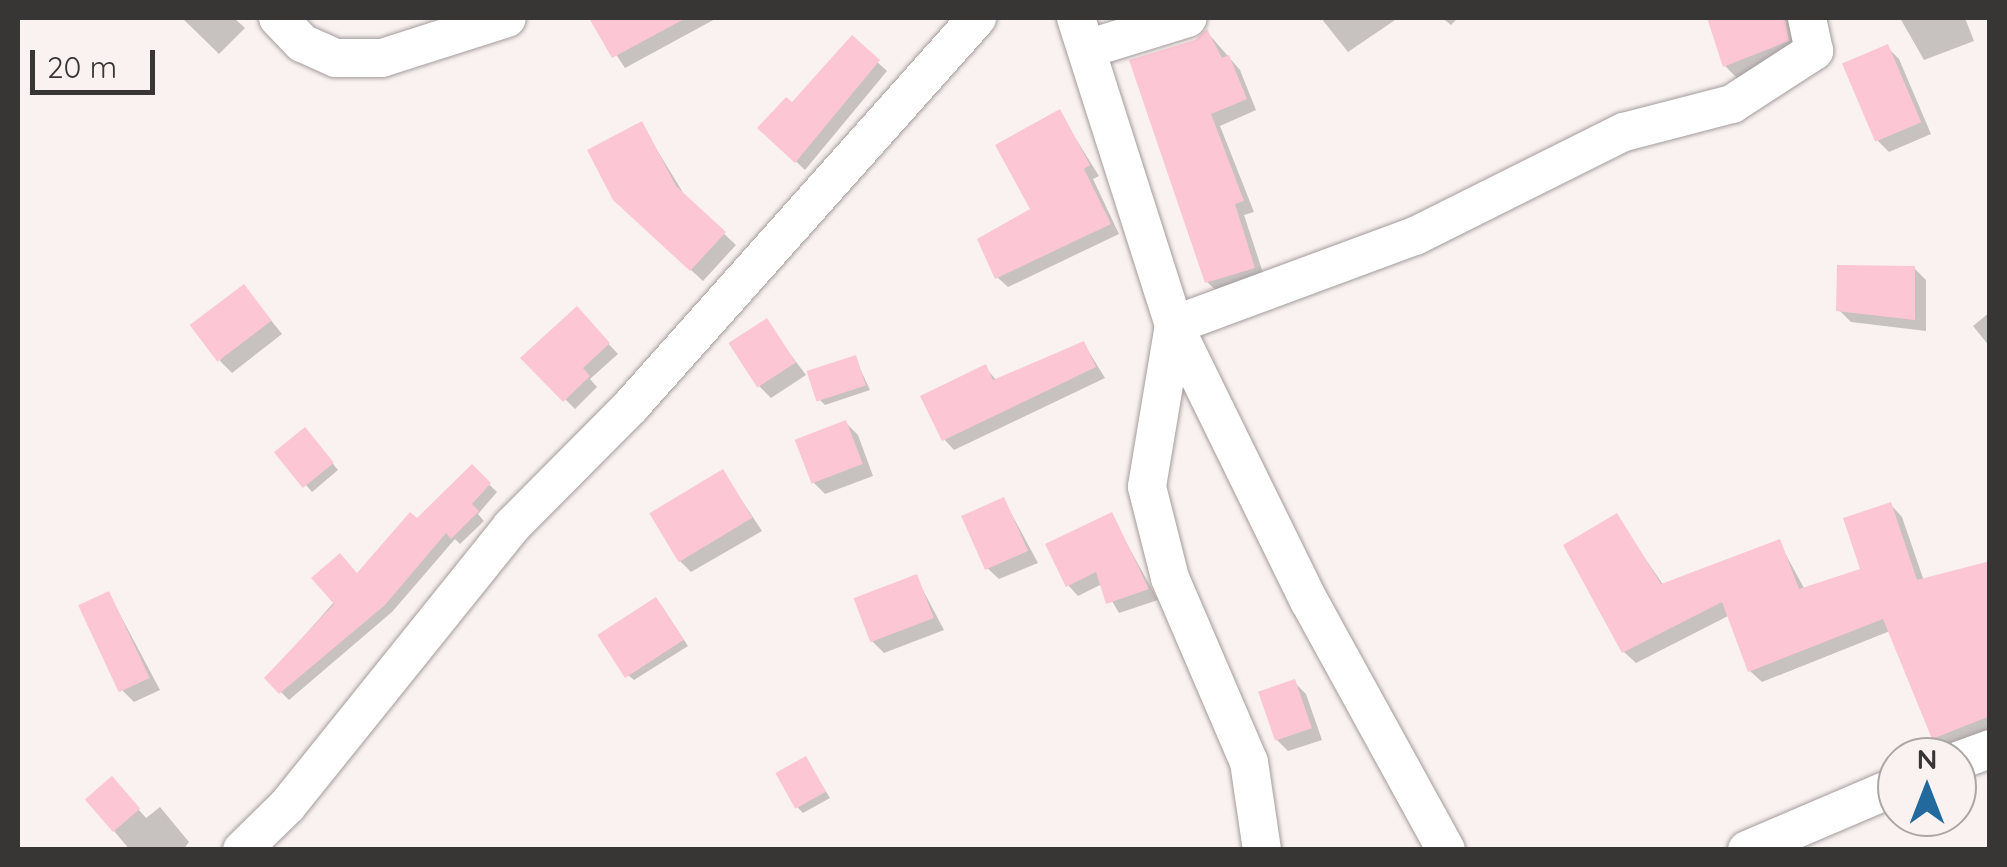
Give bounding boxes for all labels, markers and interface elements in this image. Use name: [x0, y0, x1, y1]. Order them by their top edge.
scale bar: [35, 30, 160, 92]
text: 20 m: [47, 48, 117, 86]
north arrow: [1877, 737, 1977, 837]
text: N: [1917, 741, 1937, 776]

